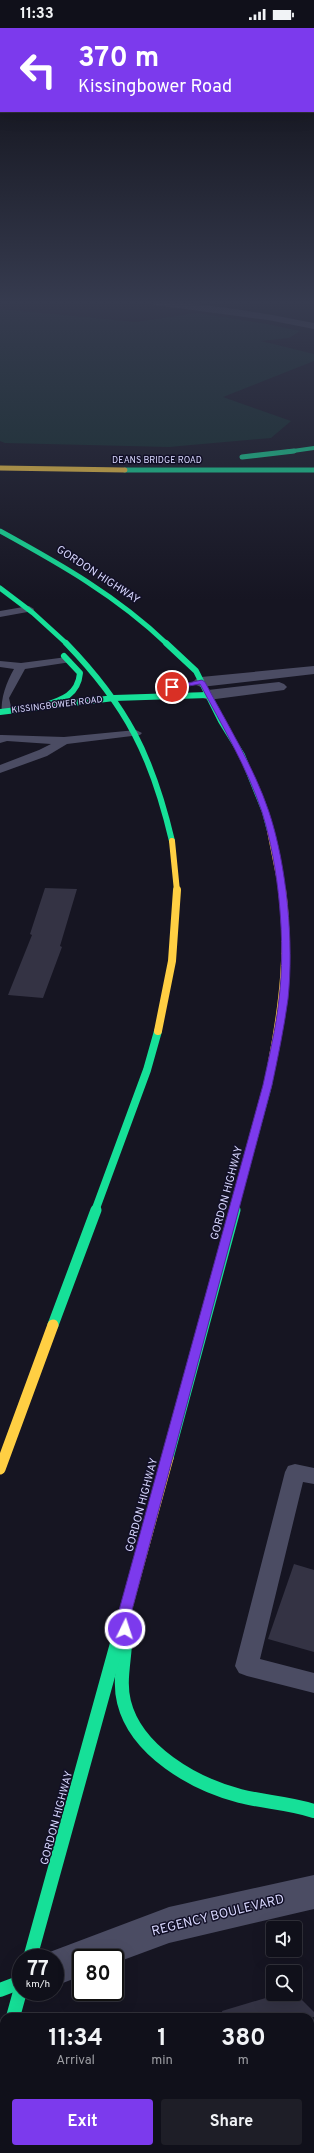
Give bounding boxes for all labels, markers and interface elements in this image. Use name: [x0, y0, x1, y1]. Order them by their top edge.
text: 11:33: [20, 5, 54, 24]
text: 370 m: [78, 41, 159, 77]
icon: left: [12, 44, 64, 96]
text: Kissingbower Road: [78, 76, 232, 99]
street label: DEANS BRIDGE ROAD: [112, 455, 202, 466]
street label: GORDON HIGHWAY: [54, 543, 142, 607]
pin: [155, 670, 189, 704]
icon: arrive: [161, 676, 183, 698]
street label: KISSINGBOWER ROAD: [11, 694, 103, 716]
street label: GORDON HIGHWAY: [208, 1144, 246, 1242]
street label: GORDON HIGHWAY: [123, 1456, 161, 1554]
position arrow: [104, 1608, 146, 1650]
street label: GORDON HIGHWAY: [38, 1769, 76, 1867]
street label: REGENCY BOULEVARD: [150, 1892, 286, 1940]
map controls: [266, 1921, 302, 2001]
button: sound: [266, 1921, 302, 1957]
speed limit sign: 80: [72, 1949, 124, 2001]
text: 77: [27, 1957, 49, 1983]
button: search: [266, 1965, 302, 2001]
text: km/h: [26, 1978, 50, 1991]
text: 11:34: [48, 2024, 103, 2054]
text: 1: [157, 2024, 167, 2054]
text: 380: [221, 2024, 266, 2054]
text: Arrival: [56, 2053, 95, 2069]
text: min: [151, 2053, 173, 2069]
text: m: [238, 2053, 249, 2069]
button: Exit: [12, 2099, 153, 2145]
button: Share: [161, 2099, 302, 2145]

